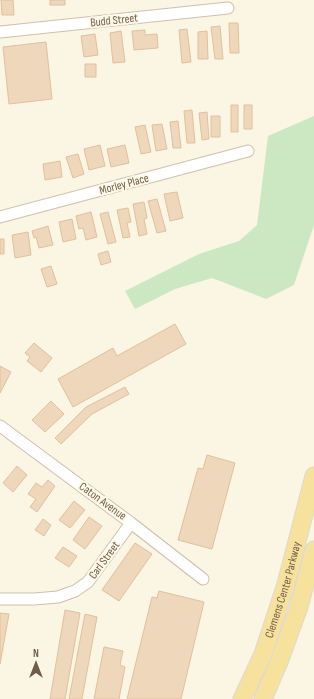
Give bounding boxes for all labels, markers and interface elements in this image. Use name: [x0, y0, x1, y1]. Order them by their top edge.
street label: Budd Street: [90, 11, 139, 30]
street label: Morley Place: [98, 171, 151, 198]
street label: Caton Avenue: [76, 479, 130, 524]
street label: Carl Street: [86, 538, 123, 582]
street label: Clemens Center Parkway: [262, 540, 305, 640]
north arrow: [16, 643, 56, 683]
text: N: [33, 647, 39, 660]

